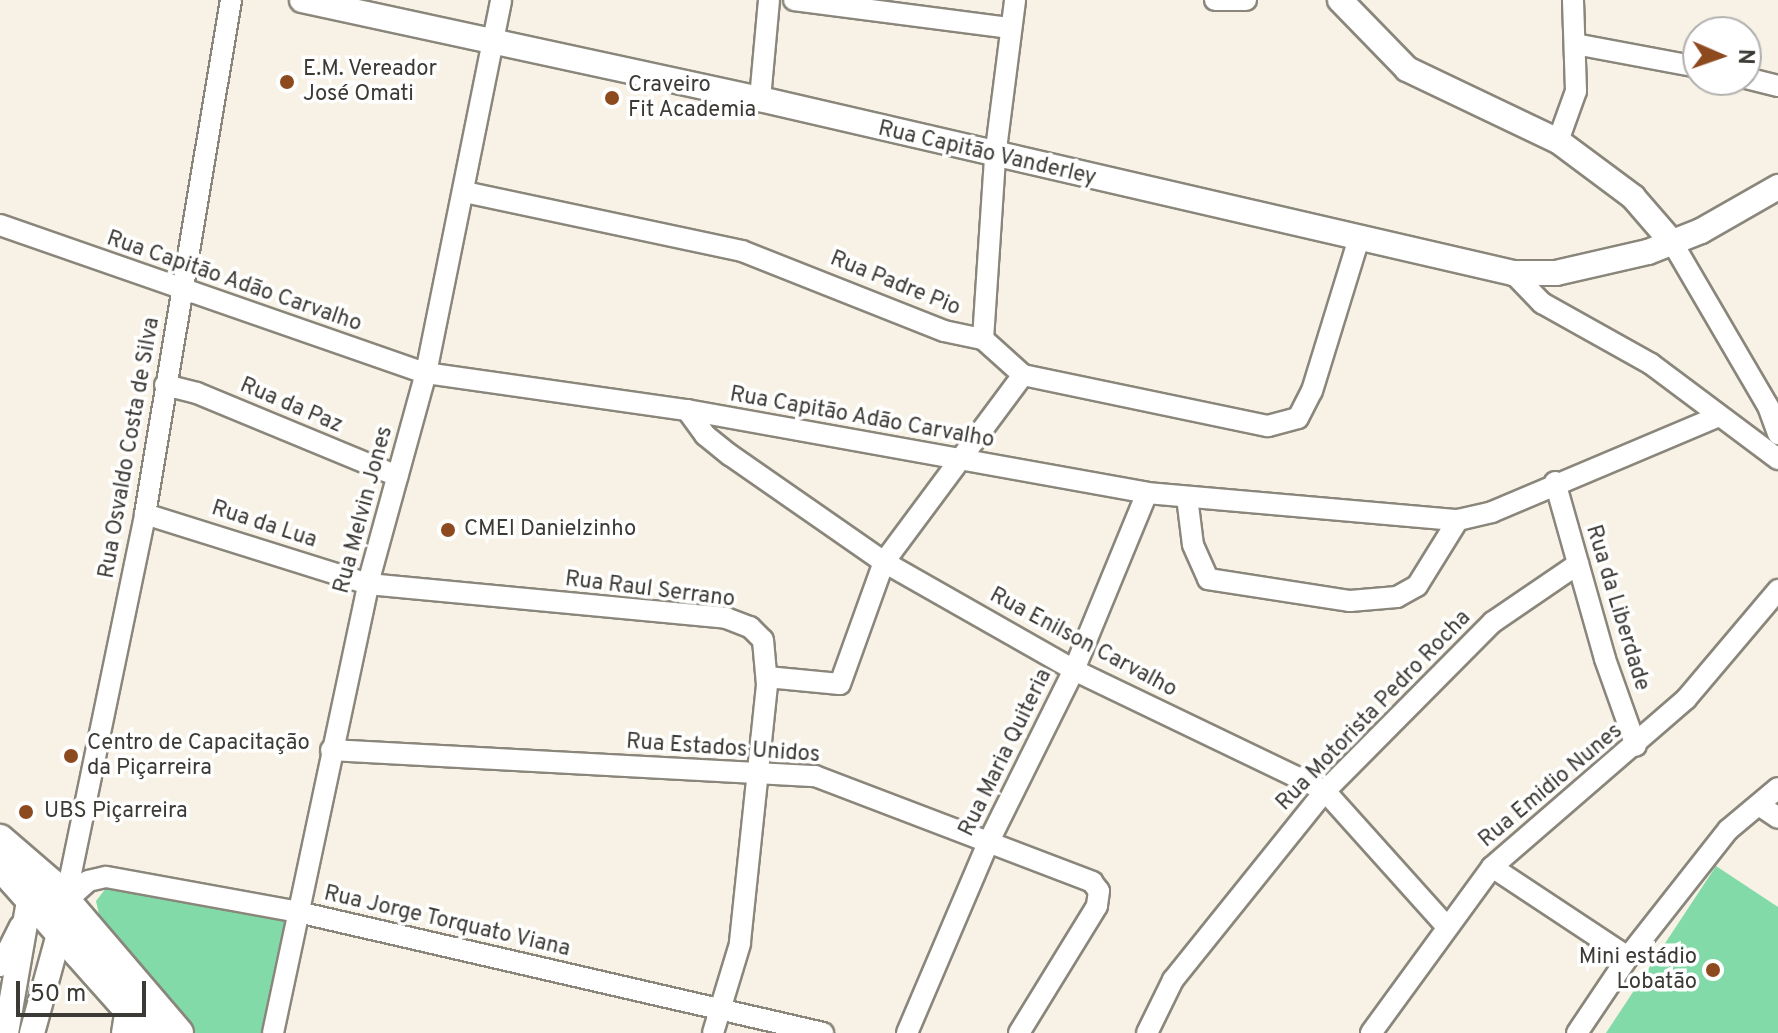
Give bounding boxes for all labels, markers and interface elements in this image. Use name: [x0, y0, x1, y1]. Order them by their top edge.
north arrow: [1682, 16, 1762, 96]
text: N: [1731, 48, 1758, 65]
place label: E.M. Vereador José Omati: [303, 56, 438, 108]
place label: Craveiro Fit Academia: [628, 72, 757, 124]
marker: E.M. Vereador José Omati: [278, 73, 296, 91]
marker: Craveiro Fit Academia: [603, 89, 621, 107]
street label: Rua Capitão Vanderley: [875, 116, 1099, 192]
street label: Rua Capitão Adão Carvalho: [103, 226, 365, 338]
street label: Rua Padre Pio: [826, 246, 964, 322]
street label: Rua Osvaldo Costa de Silva: [94, 315, 166, 581]
street label: Rua da Paz: [236, 373, 346, 439]
street label: Rua Capitão Adão Carvalho: [727, 382, 997, 454]
street label: Rua Melvin Jones: [329, 423, 399, 597]
street label: Rua da Lua: [208, 496, 320, 554]
place label: CMEI Danielzinho: [464, 517, 636, 543]
marker: CMEI Danielzinho: [439, 521, 457, 539]
street label: Rua da Liberdade: [1579, 522, 1655, 694]
street label: Rua Raul Serrano: [563, 566, 737, 614]
street label: Rua Enilson Carvalho: [985, 582, 1181, 704]
street label: Rua Motorista Pedro Rocha: [1271, 605, 1477, 817]
street label: Rua Maria Quiteria: [954, 665, 1058, 841]
street label: Rua Emidio Nunes: [1474, 718, 1628, 854]
street label: Rua Estados Unidos: [625, 729, 821, 769]
place label: Centro de Capacitação da Piçarreira: [87, 730, 310, 782]
marker: Centro de Capacitação da Piçarreira: [62, 747, 80, 765]
place label: UBS Piçarreira: [44, 799, 188, 825]
marker: UBS Piçarreira: [15, 801, 37, 823]
street label: Rua Jorge Torquato Viana: [320, 881, 574, 963]
place label: Mini estádio Lobatão: [1579, 944, 1697, 996]
marker: Mini estádio Lobatão: [1704, 961, 1722, 979]
scale bar: [20, 965, 150, 1015]
text: 50 m: [30, 980, 86, 1010]

